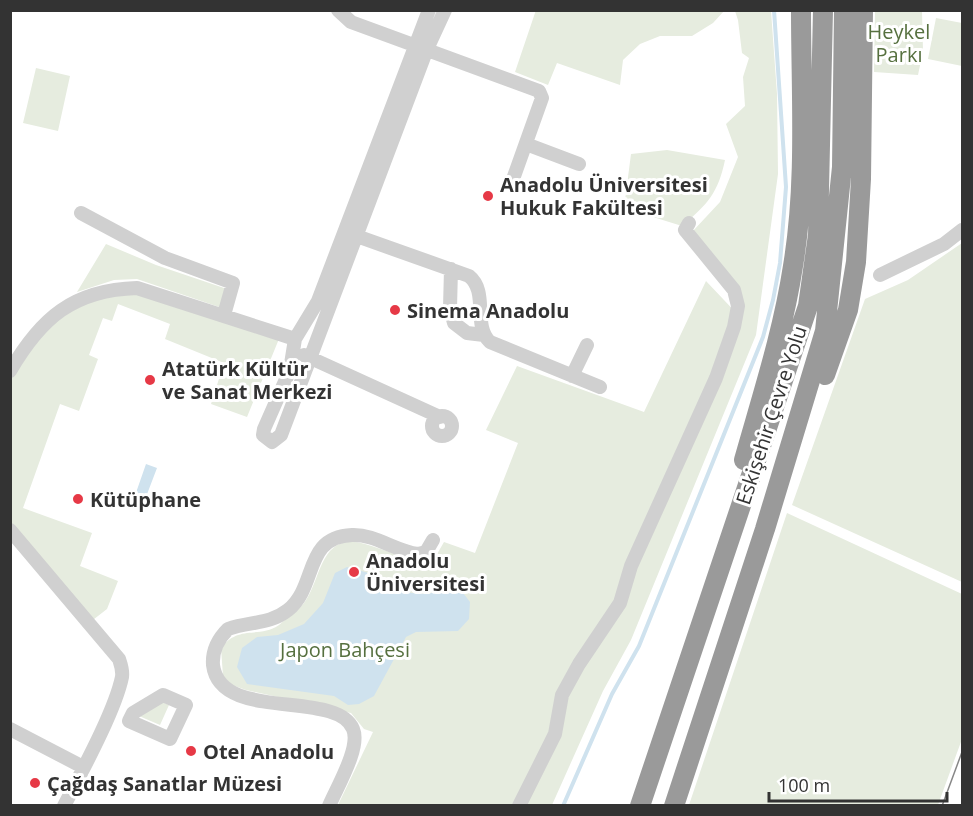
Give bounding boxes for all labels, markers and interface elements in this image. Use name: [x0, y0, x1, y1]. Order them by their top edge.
park label: Heykel Parkı: [868, 18, 930, 68]
place label: Anadolu Üniversitesi Hukuk Fakültesi: [500, 171, 708, 221]
marker: Anadolu Üniversitesi Hukuk Fakültesi: [481, 189, 495, 203]
place label: Sinema Anadolu: [407, 297, 569, 324]
marker: Sinema Anadolu: [388, 303, 402, 317]
street label: Eskişehir Çevre Yolu: [729, 322, 813, 508]
place label: Atatürk Kültür ve Sanat Merkezi: [162, 355, 332, 405]
marker: Atatürk Kültür ve Sanat Merkezi: [143, 373, 157, 387]
place label: Kütüphane: [90, 486, 201, 513]
marker: Kütüphane: [71, 492, 85, 506]
place label: Anadolu Üniversitesi: [366, 547, 485, 597]
marker: Anadolu Üniversitesi: [347, 565, 361, 579]
park label: Japon Bahçesi: [278, 636, 410, 663]
place label: Otel Anadolu: [203, 738, 334, 765]
marker: Otel Anadolu: [184, 744, 198, 758]
scale bar: [769, 765, 948, 803]
place label: Çağdaş Sanatlar Müzesi: [47, 770, 282, 797]
text: 100 m: [778, 773, 830, 797]
marker: Çağdaş Sanatlar Müzesi: [28, 776, 42, 790]

